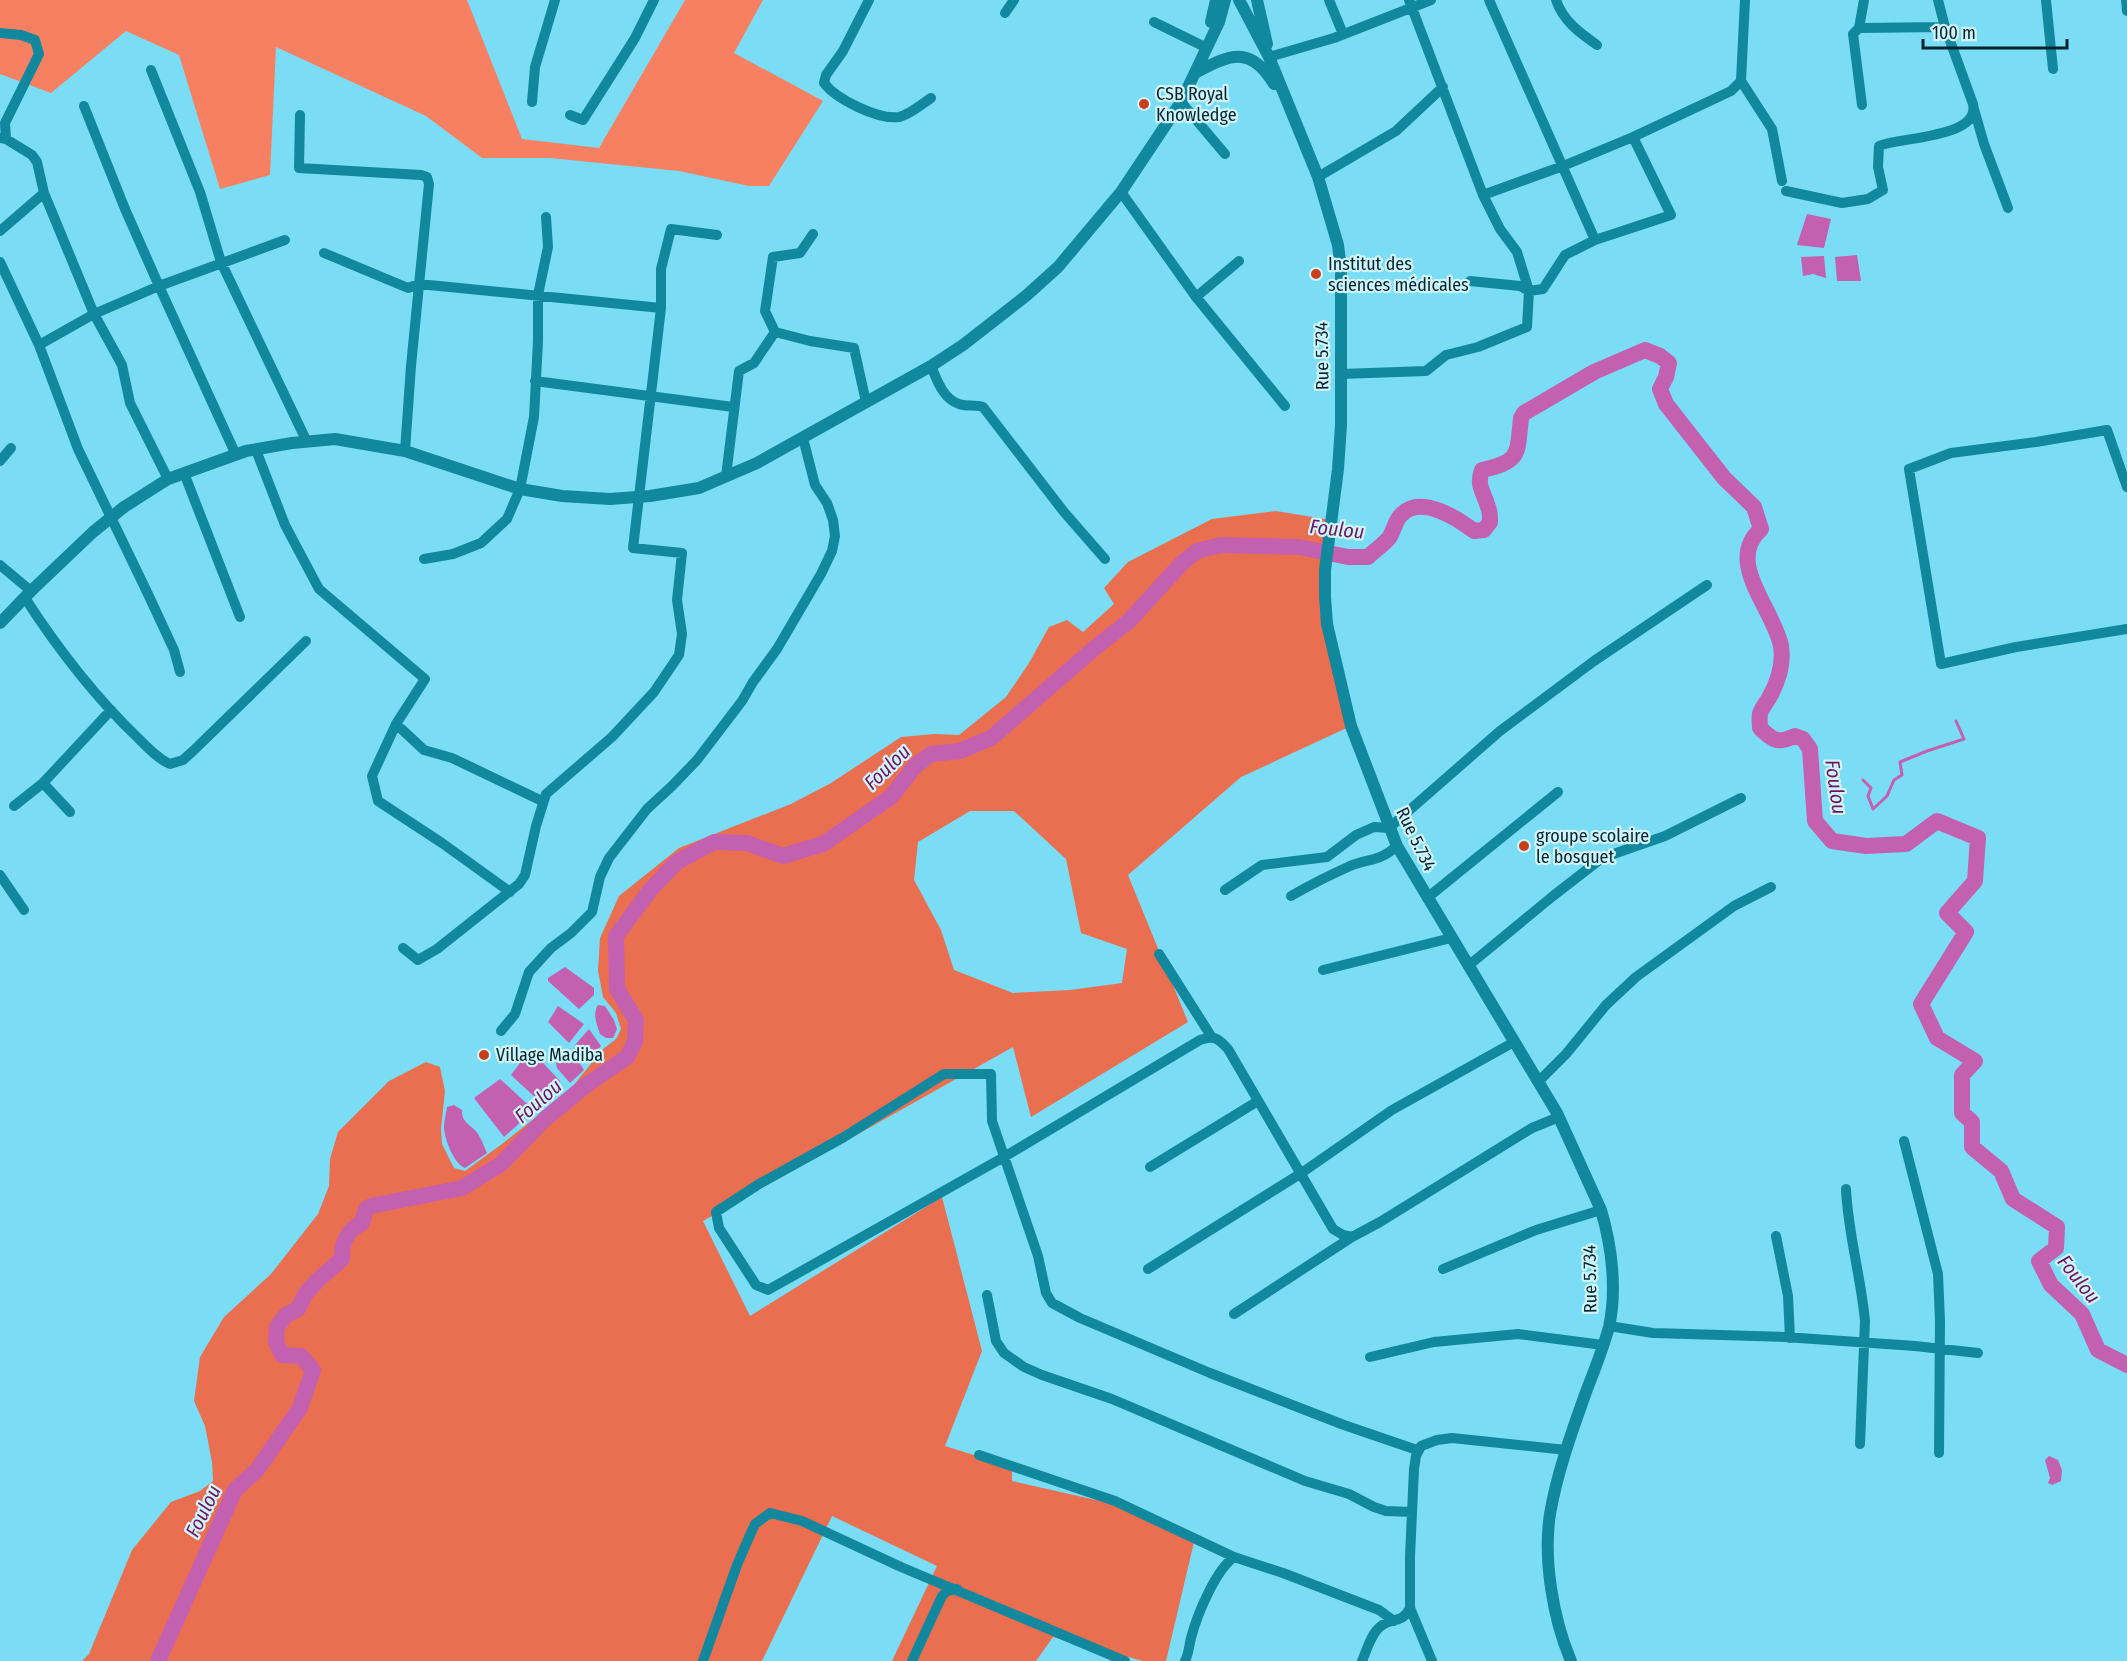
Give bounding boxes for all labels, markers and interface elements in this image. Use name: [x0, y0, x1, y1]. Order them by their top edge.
scale bar: [1923, 12, 2067, 50]
text: 100 m: [1932, 22, 1976, 44]
place label: CSB Royal Knowledge: [1156, 83, 1237, 126]
marker: CSB Royal Knowledge: [1137, 97, 1151, 111]
place label: Institut des sciences médicales: [1328, 253, 1469, 296]
marker: Institut des sciences médicales: [1309, 267, 1323, 281]
street label: Rue 5.734: [1310, 321, 1334, 390]
water label: Foulou: [1308, 514, 1366, 544]
water label: Foulou: [859, 739, 915, 795]
water label: Foulou: [1820, 758, 1852, 816]
street label: Rue 5.734: [1391, 803, 1441, 875]
place label: groupe scolaire le bosquet: [1536, 825, 1649, 868]
marker: groupe scolaire le bosquet: [1517, 839, 1531, 853]
place label: Village Madiba: [496, 1044, 603, 1066]
marker: Village Madiba: [477, 1048, 491, 1062]
water label: Foulou: [509, 1074, 567, 1128]
street label: Rue 5.734: [1578, 1244, 1602, 1313]
water label: Foulou: [2053, 1250, 2105, 1308]
water label: Foulou: [180, 1481, 226, 1541]

